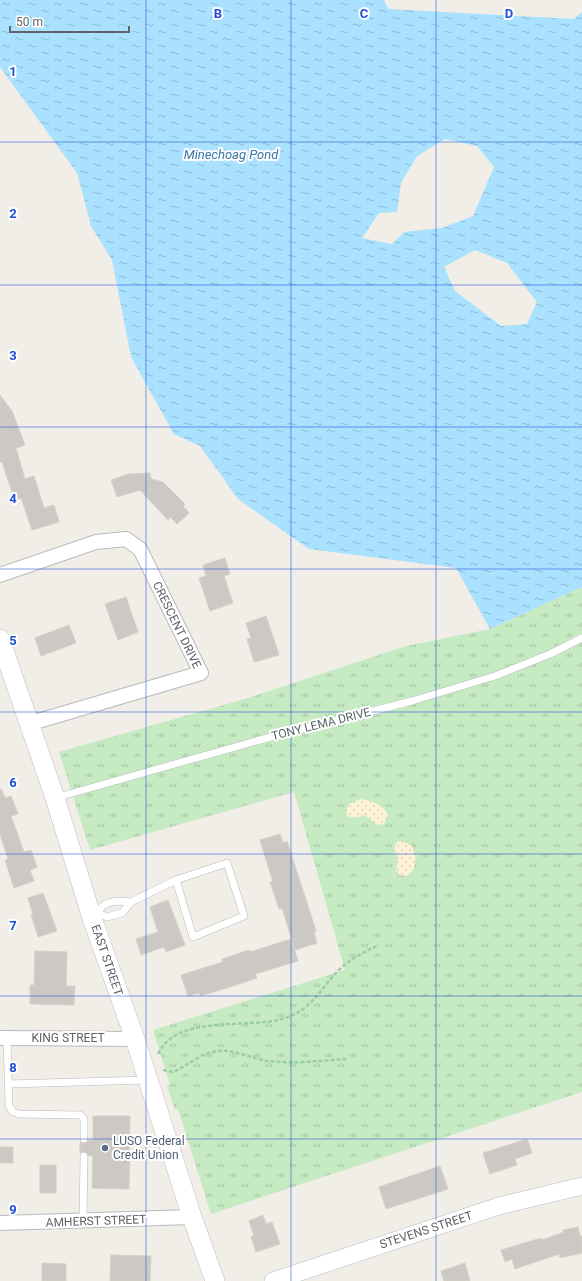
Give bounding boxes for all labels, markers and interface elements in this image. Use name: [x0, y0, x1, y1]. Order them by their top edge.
text: B: [214, 6, 222, 21]
text: C: [360, 6, 369, 21]
text: D: [505, 6, 513, 21]
scale bar: [10, 8, 129, 34]
text: 50 m: [16, 15, 43, 29]
text: 1: [9, 64, 17, 79]
water label: Minechoag Pond: [184, 147, 279, 162]
text: 2: [9, 206, 17, 221]
text: 3: [9, 348, 17, 363]
text: 4: [9, 491, 17, 506]
street label: CRESCENT DRIVE: [150, 579, 204, 671]
text: 5: [9, 633, 17, 648]
street label: TONY LEMA DRIVE: [270, 705, 372, 743]
text: 6: [9, 775, 17, 790]
text: 7: [9, 918, 17, 933]
street label: EAST STREET: [88, 923, 126, 997]
street label: KING STREET: [31, 1031, 105, 1045]
text: 8: [9, 1060, 17, 1075]
place label: LUSO Federal Credit Union: [113, 1134, 185, 1162]
marker: LUSO Federal Credit Union: [100, 1143, 110, 1153]
text: 9: [9, 1202, 17, 1217]
street label: STEVENS STREET: [378, 1208, 474, 1252]
street label: AMHERST STREET: [45, 1212, 147, 1230]

